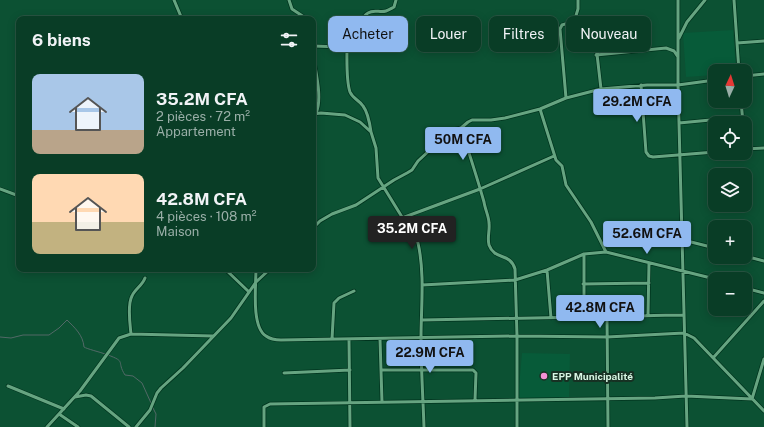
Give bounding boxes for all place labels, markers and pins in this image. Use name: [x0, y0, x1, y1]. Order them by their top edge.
pin: 29.2M CFA: [591, 89, 683, 123]
pin: 50M CFA: [426, 127, 500, 161]
pin: 35.2M CFA: [366, 216, 458, 250]
pin: 52.6M CFA: [601, 221, 693, 255]
pin: 42.8M CFA: [554, 295, 646, 329]
pin: 22.9M CFA: [384, 340, 476, 374]
place label: EPP Municipalité: [552, 370, 633, 382]
marker: EPP Municipalité: [539, 371, 549, 381]

